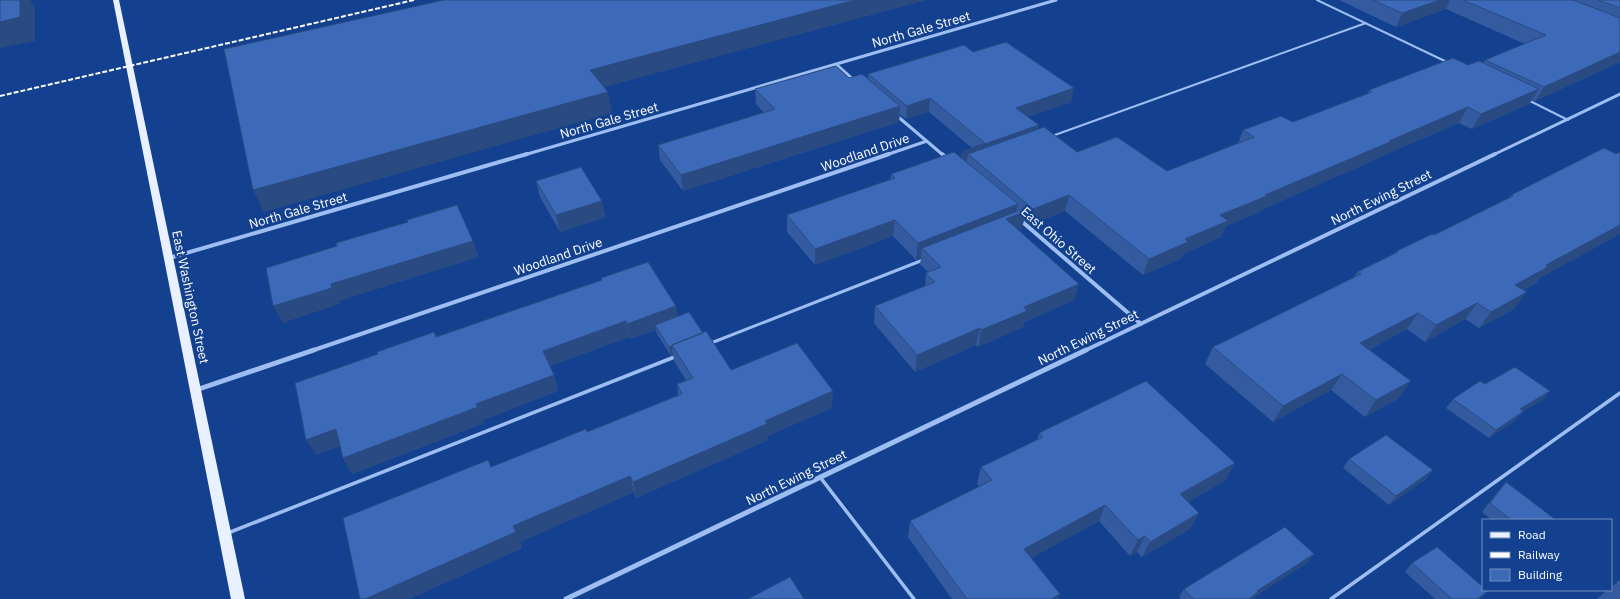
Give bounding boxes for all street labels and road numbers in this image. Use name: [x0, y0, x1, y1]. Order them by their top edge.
street label: North Gale Street: [870, 7, 972, 52]
street label: North Gale Street: [558, 98, 660, 143]
street label: Woodland Drive: [819, 129, 911, 176]
street label: North Ewing Street: [1328, 166, 1434, 229]
street label: North Gale Street: [247, 188, 349, 233]
street label: East Ohio Street: [1018, 203, 1100, 278]
street label: East Washington Street: [168, 229, 213, 365]
street label: Woodland Drive: [512, 233, 604, 280]
street label: North Ewing Street: [1035, 306, 1141, 369]
street label: North Ewing Street: [743, 446, 849, 509]

